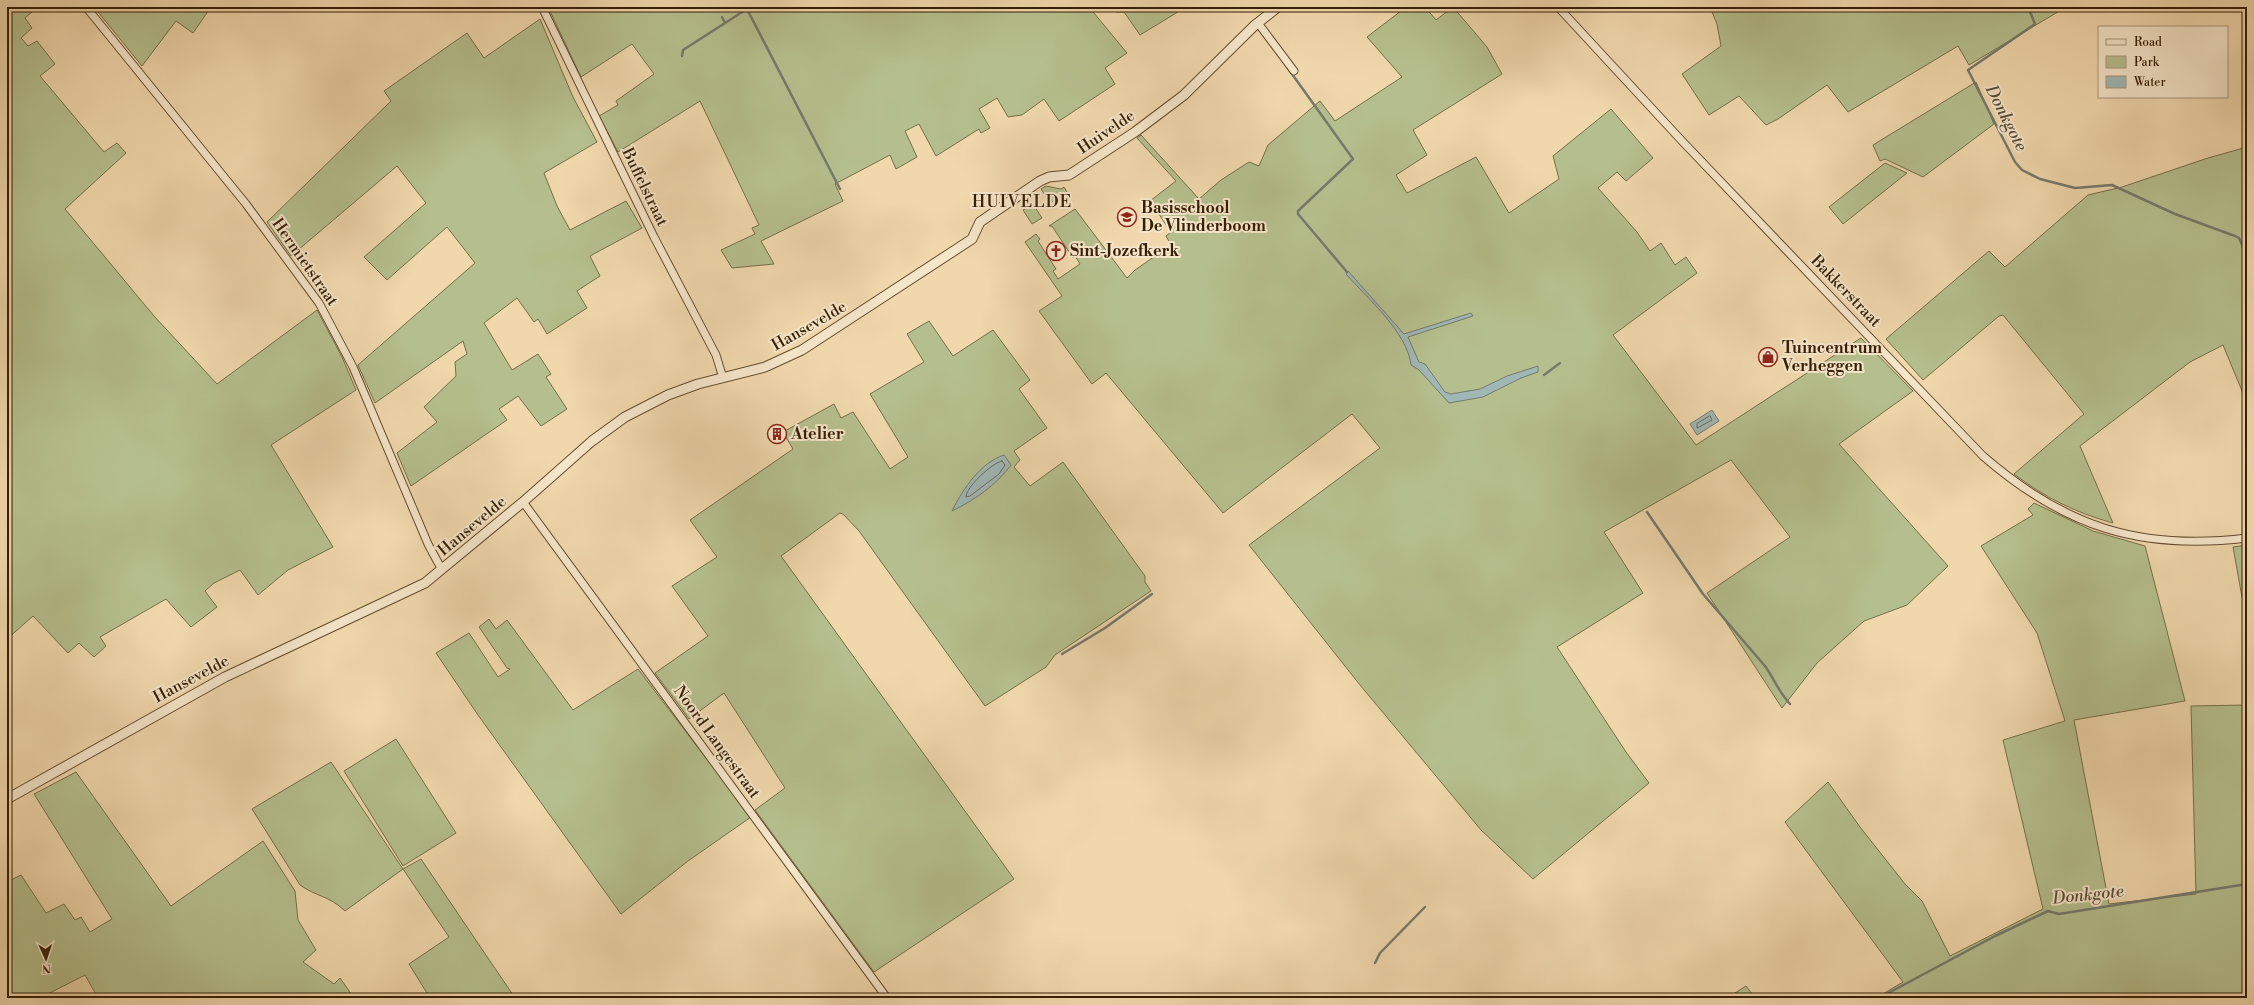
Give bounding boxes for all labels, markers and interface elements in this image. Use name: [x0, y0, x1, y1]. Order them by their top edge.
legend: [2098, 26, 2228, 98]
text: Road: [2134, 35, 2162, 50]
text: Park: [2134, 55, 2160, 70]
text: Water: [2133, 75, 2166, 90]
water label: Donkgote: [1980, 80, 2032, 155]
street label: Huivelde: [1073, 106, 1139, 158]
street label: Buffelstraat: [617, 144, 673, 230]
district label: HUIVELDE: [972, 191, 1072, 213]
place label: Basisschool De Vlinderboom: [1141, 198, 1266, 236]
school or university icon: Basisschool De Vlinderboom: [1116, 206, 1138, 228]
street label: Hermietstraat: [267, 214, 343, 310]
church icon: Sint-Jozefkerk: [1045, 240, 1067, 262]
place label: Sint-Jozefkerk: [1070, 241, 1180, 261]
street label: Bakkerstraat: [1806, 250, 1886, 331]
street label: Hansevelde: [768, 297, 850, 355]
place label: Tuincentrum Verheggen: [1781, 338, 1883, 376]
shop icon: Tuincentrum Verheggen: [1757, 346, 1779, 368]
building icon: Atelier: [766, 423, 788, 445]
place label: Atelier: [790, 424, 844, 444]
street label: Hansevelde: [434, 492, 510, 560]
street label: Hansevelde: [150, 651, 232, 707]
street label: Noord Langestraat: [669, 682, 765, 803]
water label: Donkgote: [2050, 880, 2125, 910]
north arrow: [26, 939, 66, 979]
text: N: [41, 961, 51, 975]

